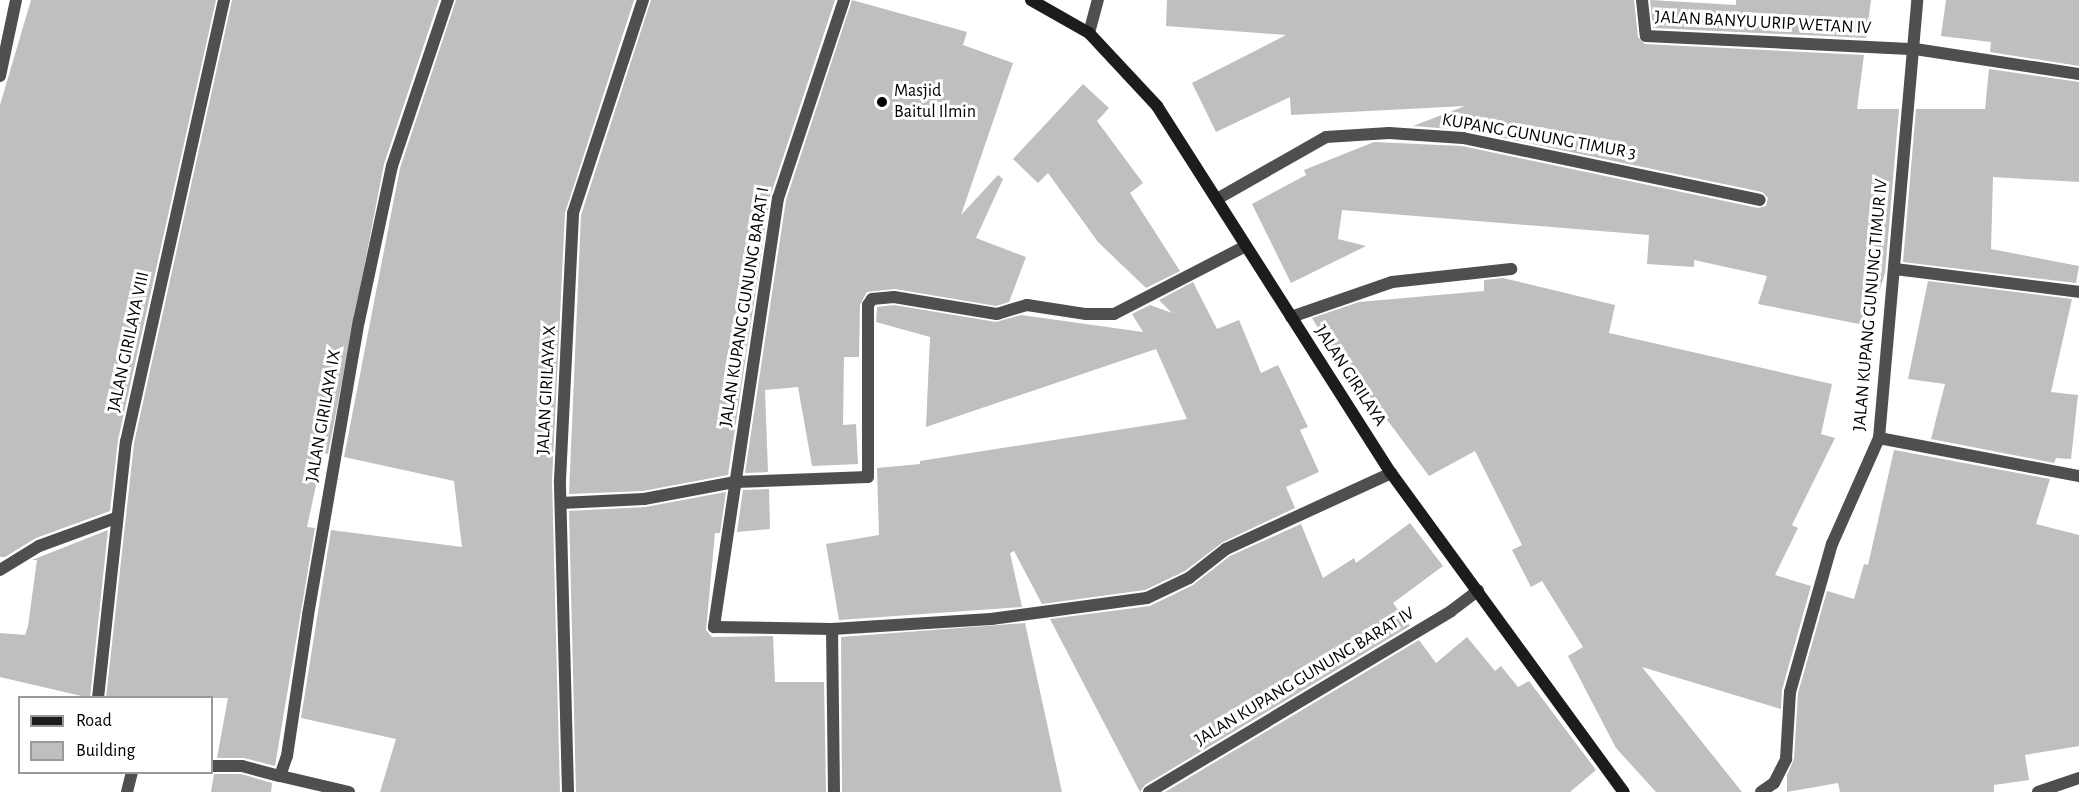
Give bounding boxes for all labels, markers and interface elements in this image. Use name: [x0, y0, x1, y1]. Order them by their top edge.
street label: JALAN BANYU URIP WETAN IV: [1654, 7, 1872, 39]
place label: Masjid Baitul Ilmin: [894, 81, 976, 124]
marker: Masjid Baitul Ilmin: [875, 95, 889, 109]
street label: KUPANG GUNUNG TIMUR 3: [1440, 109, 1638, 165]
street label: JALAN KUPANG GUNUNG TIMUR IV: [1849, 178, 1893, 432]
street label: JALAN KUPANG GUNUNG BARAT I: [715, 186, 775, 428]
street label: JALAN GIRILAYA VIII: [104, 270, 154, 414]
street label: JALAN GIRILAYA: [1309, 322, 1391, 430]
street label: JALAN GIRILAYA X: [533, 325, 561, 455]
street label: JALAN GIRILAYA IX: [302, 348, 346, 484]
street label: JALAN KUPANG GUNUNG BARAT IV: [1191, 603, 1419, 751]
legend: [18, 696, 213, 774]
text: Road: [76, 712, 112, 730]
text: Building: [76, 742, 135, 760]

